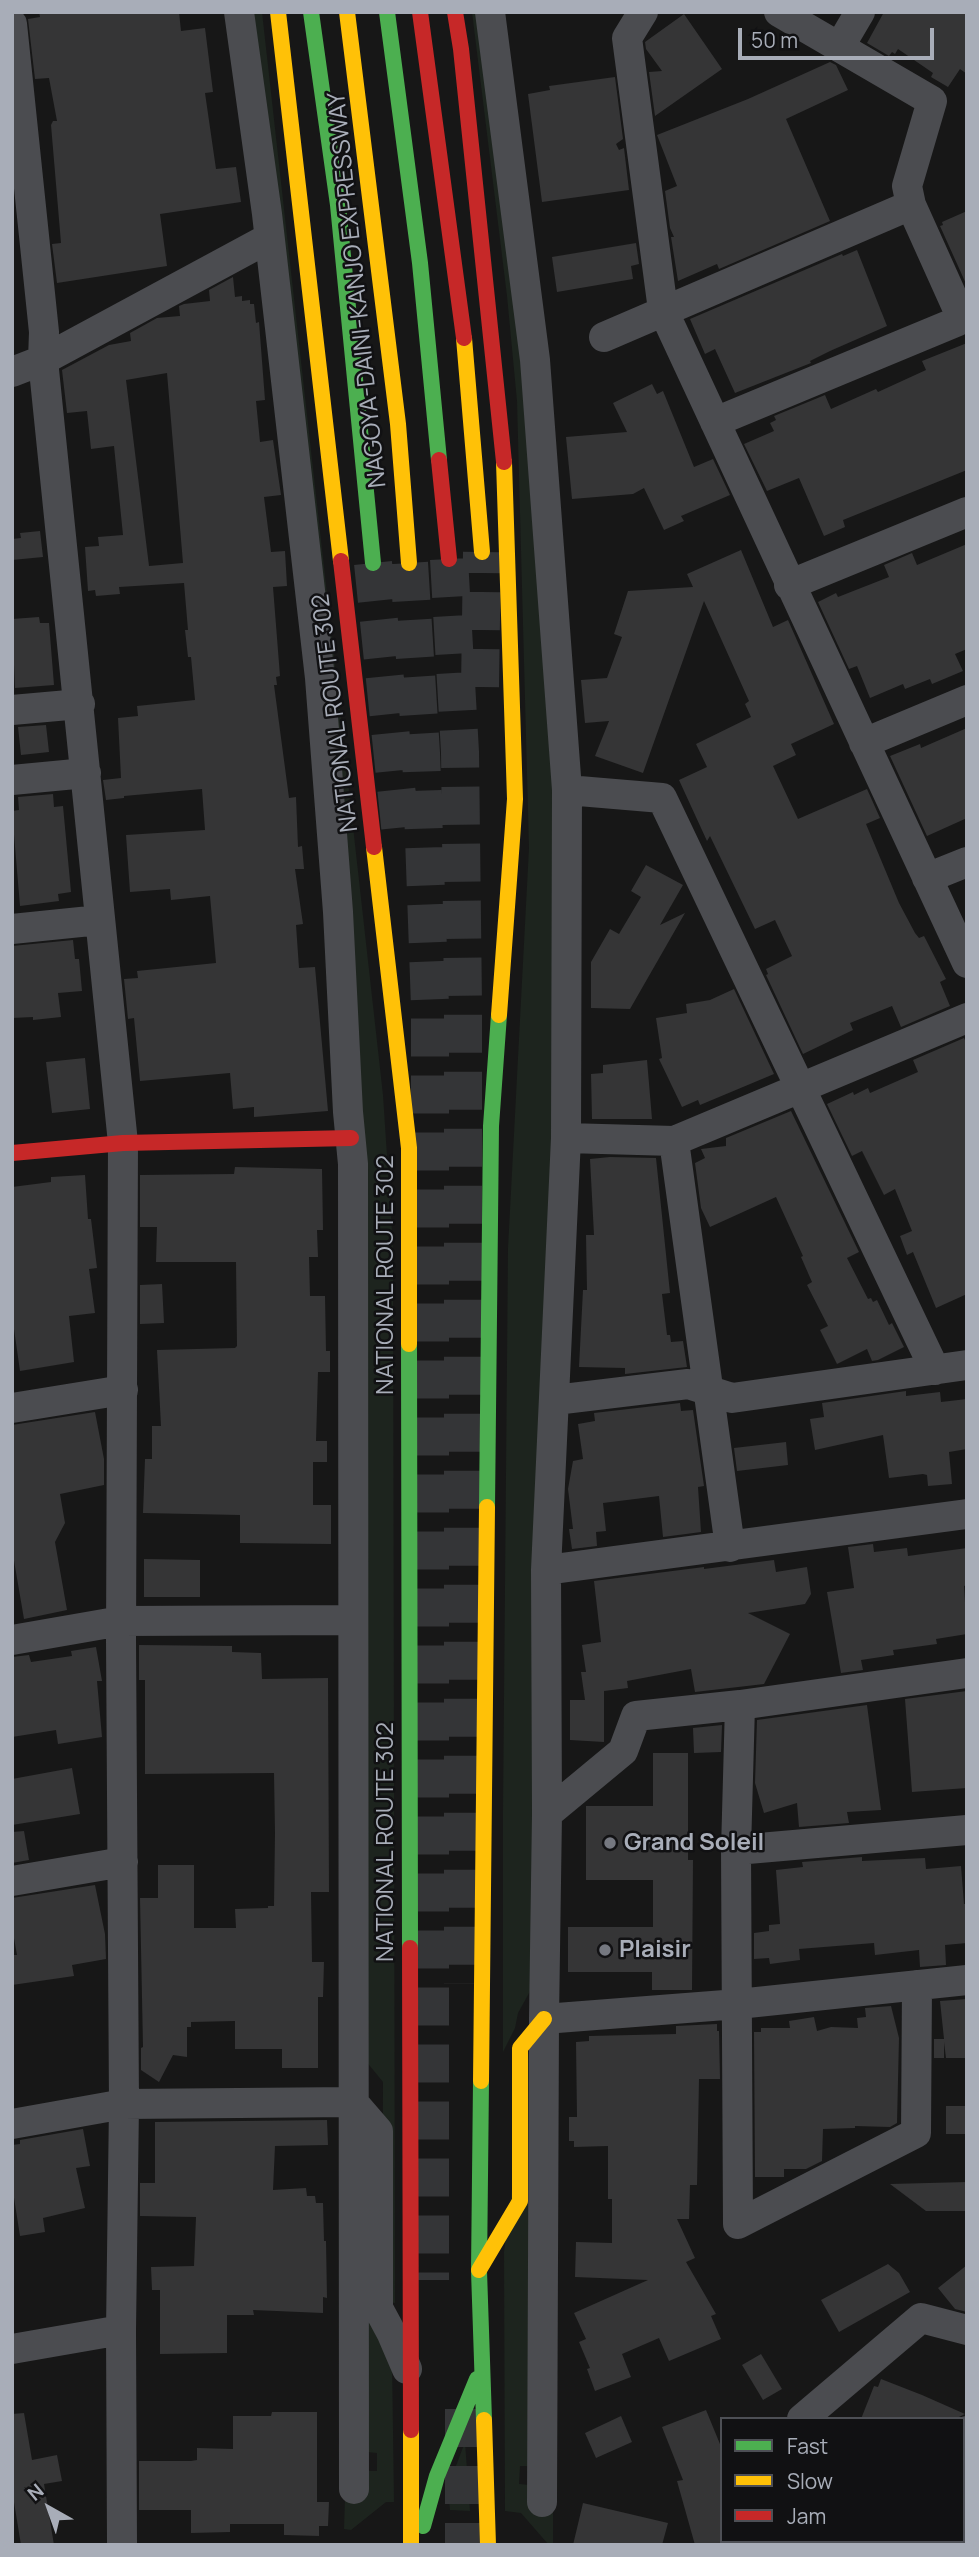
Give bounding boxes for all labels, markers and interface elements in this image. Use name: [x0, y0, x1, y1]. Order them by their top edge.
scale bar: [741, 14, 937, 58]
text: 50 m: [751, 26, 798, 54]
street label: NAGOYA-DAINI-KANJO EXPRESSWAY: [323, 91, 393, 489]
street label: NATIONAL ROUTE 302: [307, 592, 365, 834]
street label: NATIONAL ROUTE 302: [372, 1155, 400, 1395]
street label: NATIONAL ROUTE 302: [372, 1722, 400, 1962]
place label: Grand Soleil: [624, 1829, 764, 1857]
marker: Grand Soleil: [602, 1835, 618, 1851]
place label: Plaisir: [619, 1936, 691, 1964]
marker: Plaisir: [597, 1942, 613, 1958]
legend: [720, 2417, 965, 2543]
text: Fast: [787, 2432, 828, 2460]
text: Slow: [787, 2467, 833, 2495]
north arrow: [14, 2473, 84, 2543]
text: N: [22, 2478, 49, 2506]
text: Jam: [787, 2502, 826, 2530]

